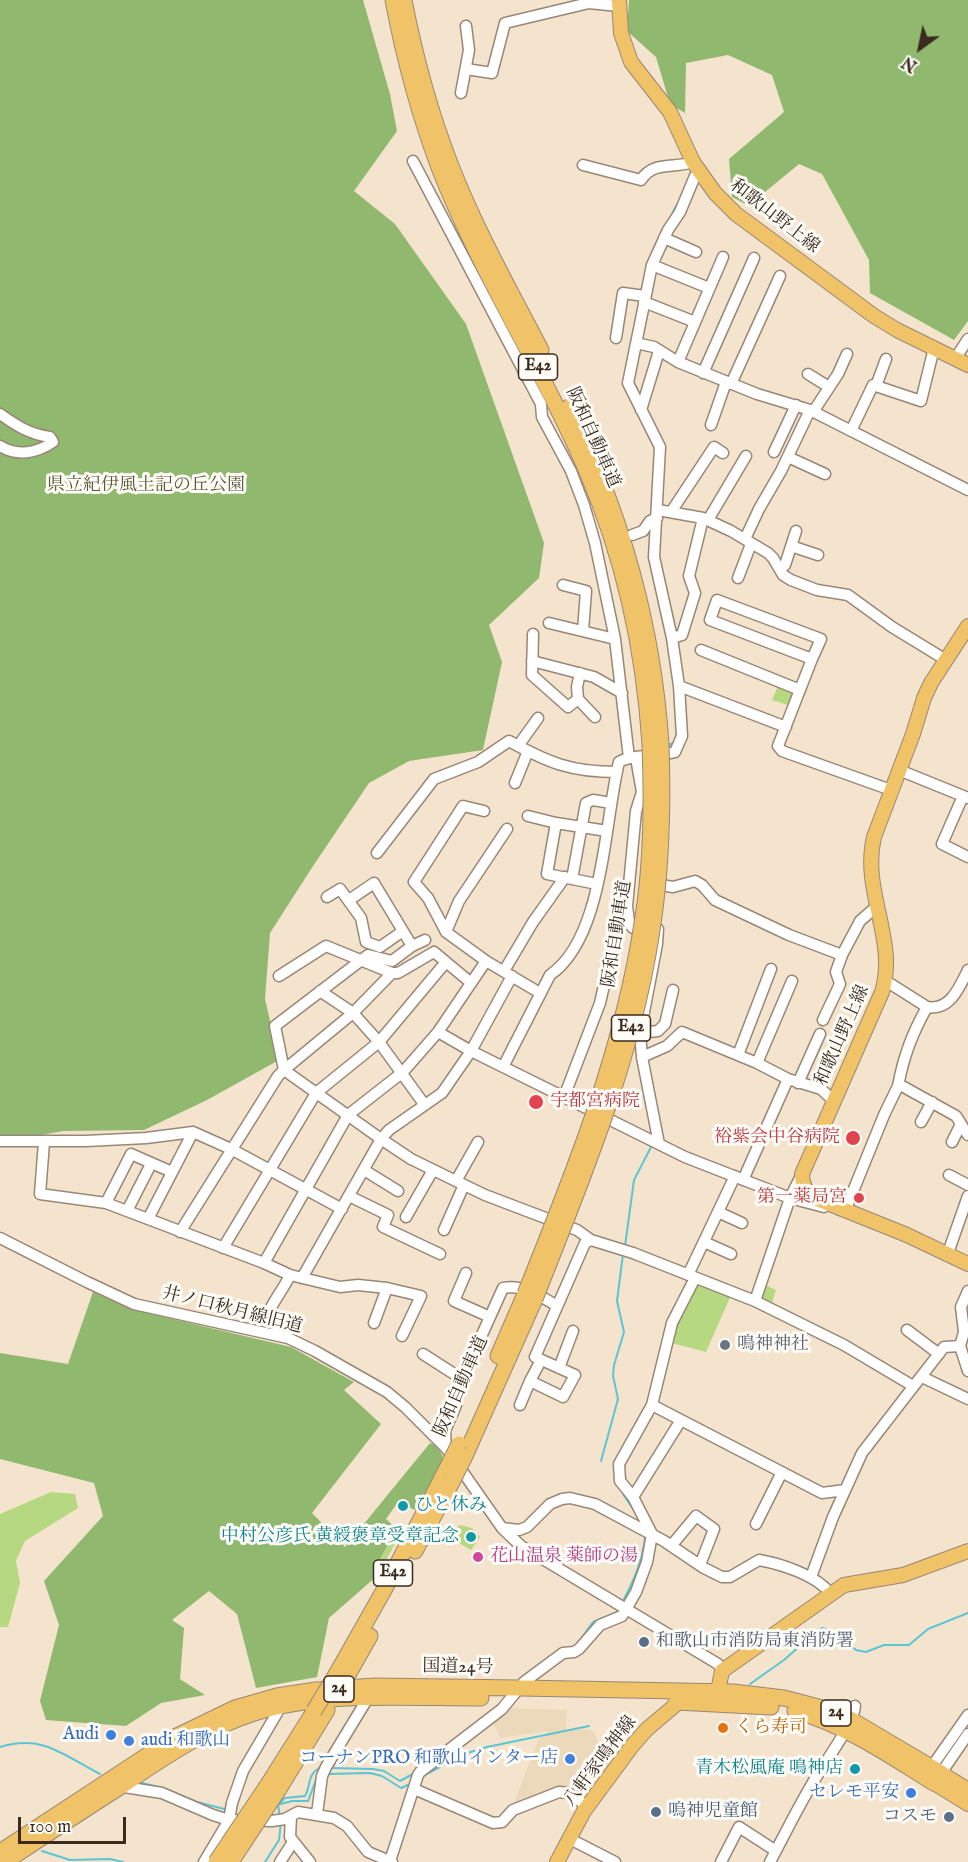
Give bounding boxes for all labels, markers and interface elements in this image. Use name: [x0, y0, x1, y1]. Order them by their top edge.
north arrow: [890, 18, 950, 78]
text: N: [899, 51, 921, 75]
street label: 和歌山野上線: [725, 175, 823, 259]
road number: E42: [518, 354, 558, 380]
street label: 阪和自動車道: [560, 384, 624, 492]
park label: 県立紀伊風土記の丘公園: [47, 475, 245, 497]
street label: 阪和自動車道: [599, 879, 637, 989]
street label: 和歌山野上線: [811, 982, 875, 1090]
road number: E42: [612, 1015, 650, 1041]
place label: 宇都宮病院: [550, 1091, 640, 1113]
marker: 宇都宮病院: [527, 1093, 545, 1111]
place label: 裕紫会中谷病院: [714, 1127, 840, 1149]
marker: 裕紫会中谷病院: [844, 1129, 862, 1147]
place label: 第一薬局宮: [757, 1187, 847, 1209]
marker: 第一薬局宮: [852, 1191, 866, 1205]
street label: 井ノ口秋月線旧道: [160, 1283, 304, 1339]
street label: 阪和自動車道: [430, 1333, 494, 1441]
place label: 鳴神神社: [737, 1334, 809, 1356]
marker: 鳴神神社: [718, 1338, 732, 1352]
place label: ひと休み: [415, 1495, 487, 1517]
marker: ひと休み: [396, 1499, 410, 1513]
place label: 中村公彦氏 黄綬褒章受章記念: [221, 1526, 459, 1548]
marker: 中村公彦氏 黄綬褒章受章記念: [464, 1530, 478, 1544]
place label: 花山温泉 薬師の湯: [490, 1546, 638, 1568]
marker: 花山温泉 薬師の湯: [471, 1550, 485, 1564]
road number: E42: [374, 1560, 412, 1586]
place label: 和歌山市消防局東消防署: [656, 1631, 854, 1653]
marker: 和歌山市消防局東消防署: [637, 1635, 651, 1649]
street label: 国道24号: [422, 1657, 494, 1679]
road number: 24: [324, 1676, 354, 1702]
road number: 24: [821, 1700, 851, 1726]
street label: 八軒家鳴神線: [560, 1712, 642, 1812]
place label: くら寿司: [735, 1717, 807, 1739]
marker: くら寿司: [716, 1721, 730, 1735]
place label: Audi: [63, 1724, 99, 1746]
marker: Audi: [104, 1728, 118, 1742]
place label: audi 和歌山: [141, 1730, 230, 1752]
marker: audi 和歌山: [122, 1734, 136, 1748]
place label: コーナンPRO 和歌山インター店: [299, 1748, 558, 1770]
marker: コーナンPRO 和歌山インター店: [563, 1752, 577, 1766]
place label: 青木松風庵 鳴神店: [695, 1758, 843, 1780]
marker: 青木松風庵 鳴神店: [848, 1762, 862, 1776]
place label: セレモ平安: [809, 1782, 899, 1804]
marker: セレモ平安: [904, 1786, 918, 1800]
place label: 嗚神児童館: [668, 1801, 758, 1823]
scale bar: [21, 1805, 129, 1843]
marker: 嗚神児童館: [649, 1805, 663, 1819]
place label: コスモ: [883, 1806, 937, 1828]
marker: コスモ: [942, 1810, 956, 1824]
text: 100 m: [29, 1816, 71, 1839]

